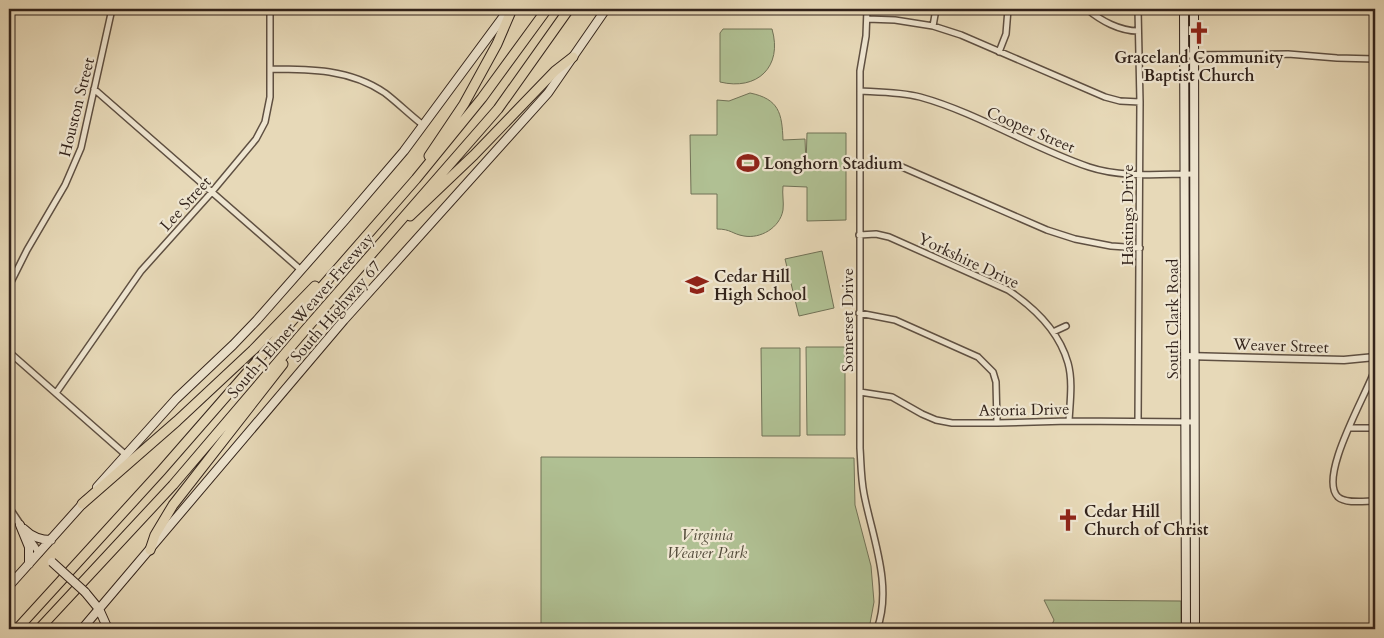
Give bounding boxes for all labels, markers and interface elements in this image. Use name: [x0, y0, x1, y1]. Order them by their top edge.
church icon: Graceland Community Baptist Church: [1186, 20, 1212, 46]
place label: Graceland Community Baptist Church: [1114, 47, 1284, 87]
street label: Houston Street: [54, 55, 100, 159]
street label: Cooper Street: [983, 101, 1078, 158]
sports icon: Longhorn Stadium: [735, 150, 761, 176]
place label: Longhorn Stadium: [764, 153, 903, 175]
street label: Hastings Drive: [1117, 164, 1139, 266]
street label: Lee Street: [155, 171, 216, 236]
street label: South J Elmer Weaver Freeway: [223, 228, 379, 403]
street label: Yorkshire Drive: [914, 228, 1023, 294]
street label: South Highway 67: [285, 256, 386, 367]
street label: South Clark Road: [1162, 258, 1184, 379]
place label: Cedar Hill High School: [714, 266, 807, 306]
street label: Somerset Drive: [837, 268, 859, 372]
school or university icon: Cedar Hill High School: [684, 272, 710, 298]
street label: Weaver Street: [1232, 333, 1329, 359]
street label: Astoria Drive: [978, 398, 1070, 422]
place label: Cedar Hill Church of Christ: [1084, 501, 1209, 541]
church icon: Cedar Hill Church of Christ: [1055, 507, 1081, 533]
park label: Virginia Weaver Park: [667, 524, 747, 564]

